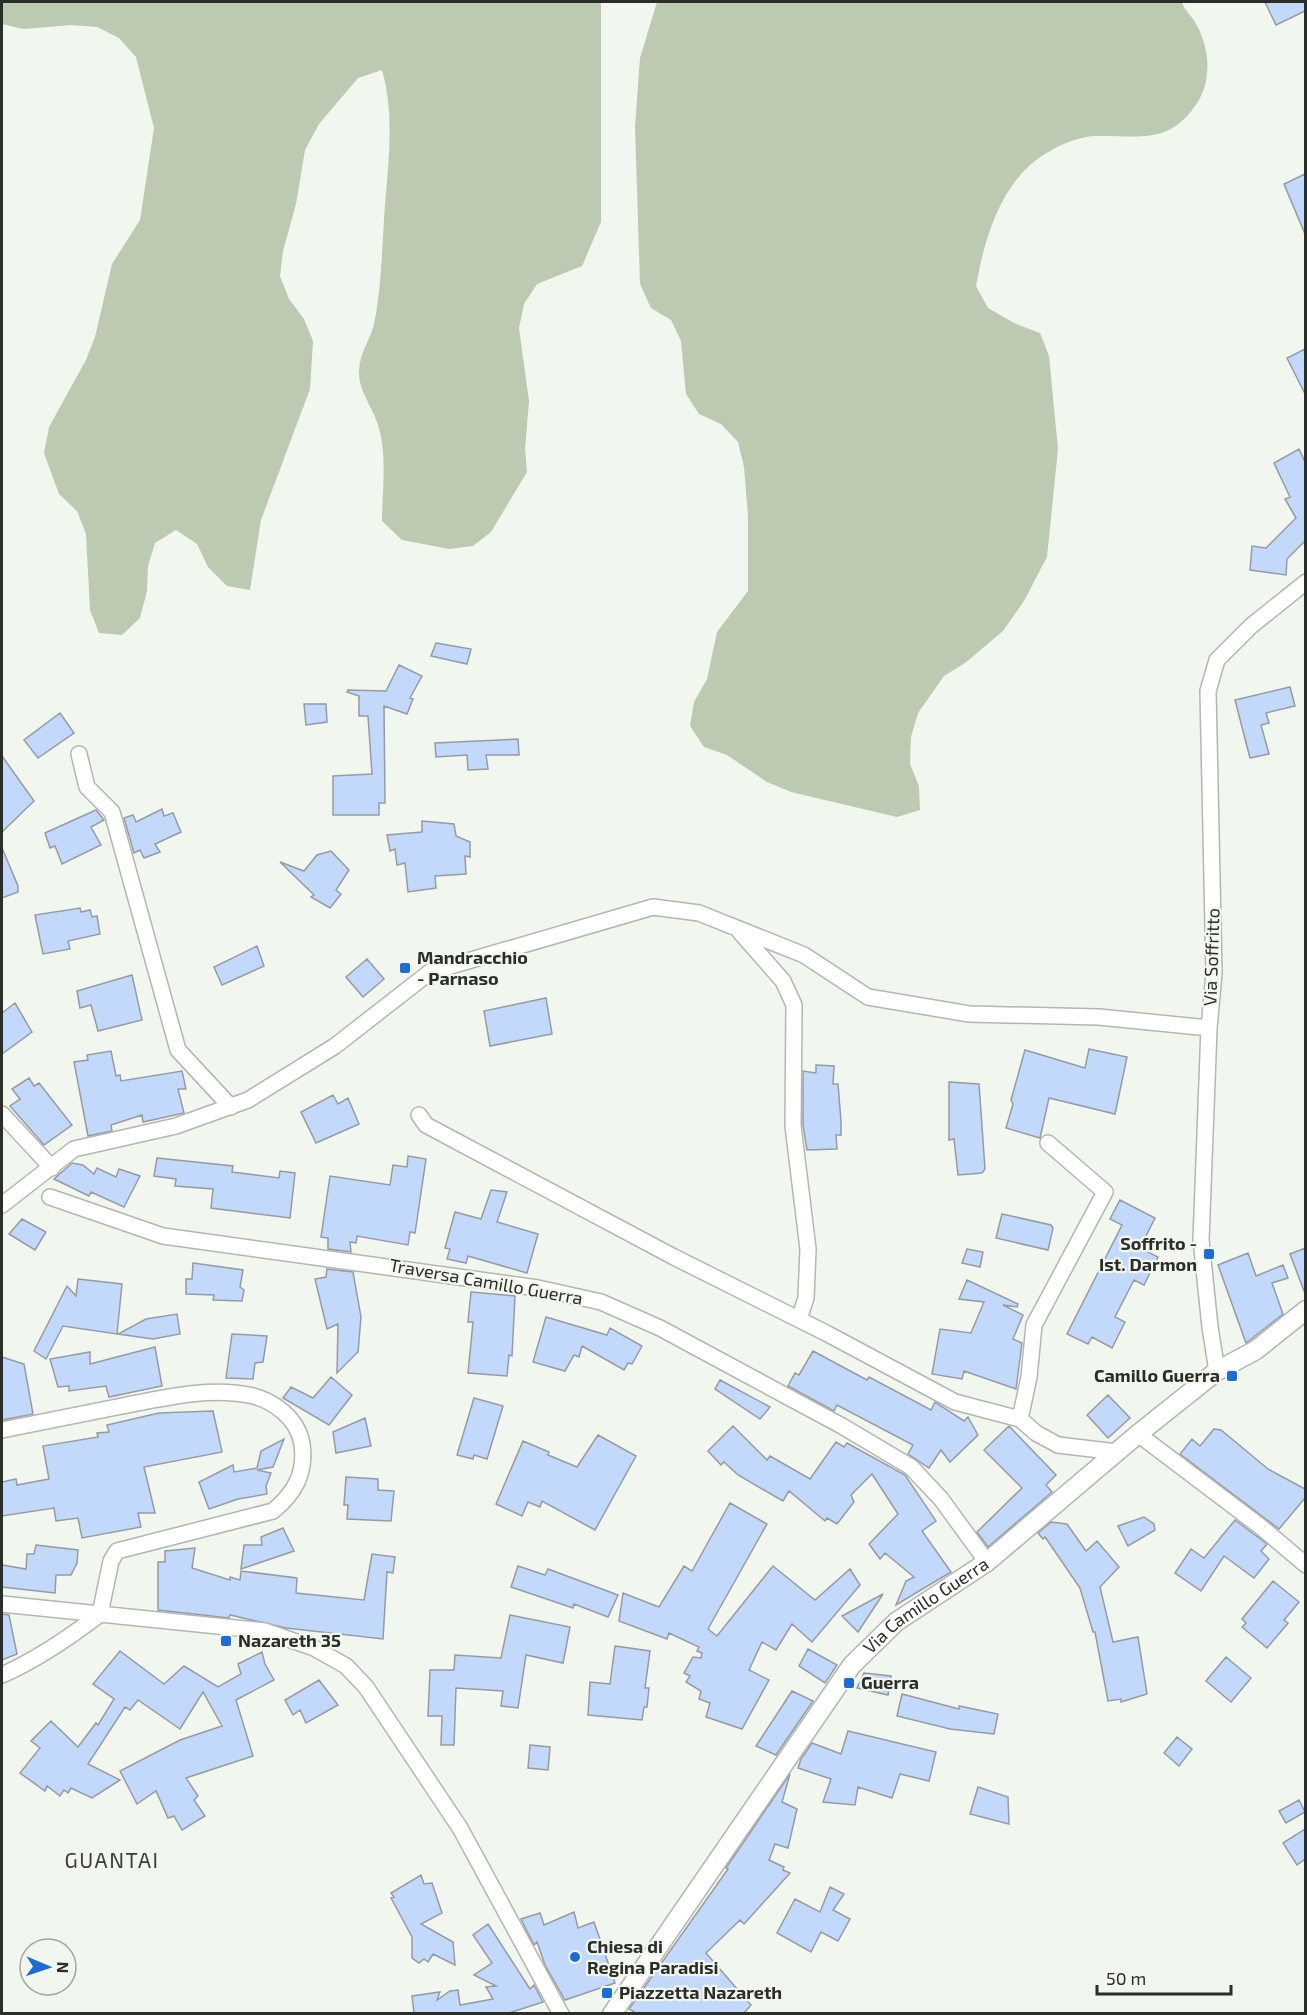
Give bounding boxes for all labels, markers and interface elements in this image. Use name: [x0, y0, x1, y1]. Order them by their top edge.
street label: Via Soffritto: [1198, 908, 1224, 1006]
place label: Mandracchio - Parnaso: [417, 946, 528, 989]
marker: Mandracchio - Parnaso: [398, 961, 412, 975]
place label: Soffrito - Ist. Darmon: [1099, 1232, 1197, 1275]
marker: Soffrito - Ist. Darmon: [1202, 1247, 1216, 1261]
street label: Traversa Camillo Guerra: [388, 1253, 585, 1309]
place label: Camillo Guerra: [1094, 1364, 1220, 1386]
marker: Camillo Guerra: [1225, 1369, 1239, 1383]
street label: Via Camillo Guerra: [858, 1552, 993, 1658]
place label: Nazareth 35: [238, 1629, 341, 1651]
marker: Nazareth 35: [219, 1634, 233, 1648]
place label: Guerra: [861, 1671, 919, 1693]
marker: Guerra: [842, 1676, 856, 1690]
district label: GUANTAI: [65, 1847, 159, 1872]
place label: Chiesa di Regina Paradisi: [587, 1935, 719, 1978]
north arrow: [18, 1937, 78, 1997]
marker: Chiesa di Regina Paradisi: [568, 1950, 582, 1964]
scale bar: [1097, 1958, 1230, 1996]
text: N: [54, 1961, 73, 1974]
text: 50 m: [1106, 1967, 1146, 1989]
place label: Piazzetta Nazareth: [619, 1981, 782, 2003]
marker: Piazzetta Nazareth: [600, 1986, 614, 2000]

